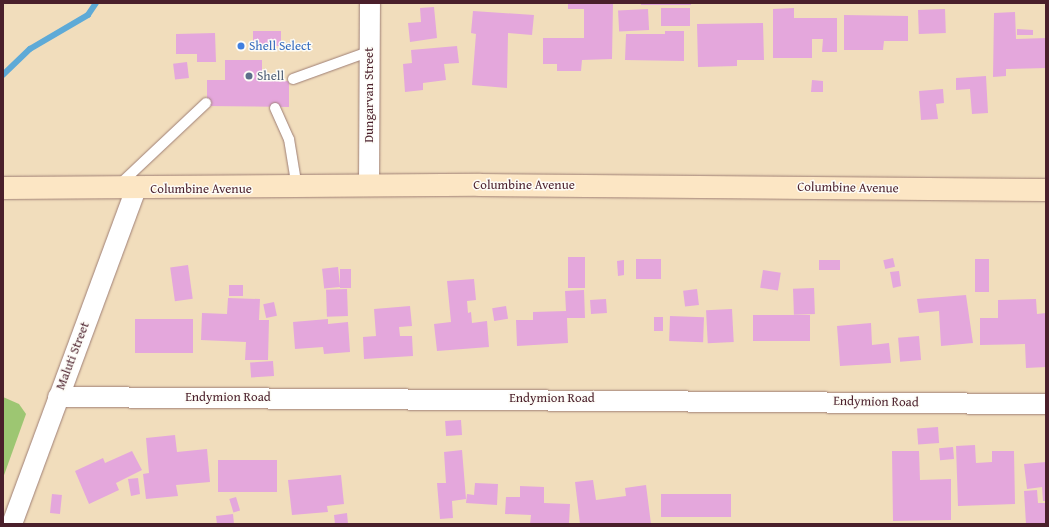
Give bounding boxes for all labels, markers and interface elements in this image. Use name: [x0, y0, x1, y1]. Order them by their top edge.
place label: Shell Select: [249, 38, 311, 54]
marker: Shell Select: [236, 41, 246, 51]
street label: Dungarvan Street: [361, 47, 377, 143]
place label: Shell: [257, 68, 284, 84]
marker: Shell: [244, 71, 254, 81]
street label: Columbine Avenue: [473, 177, 575, 193]
street label: Columbine Avenue: [797, 179, 899, 197]
street label: Columbine Avenue: [150, 181, 252, 197]
street label: Maluti Street: [53, 320, 93, 392]
street label: Endymion Road: [185, 389, 271, 405]
street label: Endymion Road: [509, 390, 595, 406]
street label: Endymion Road: [833, 393, 919, 411]

